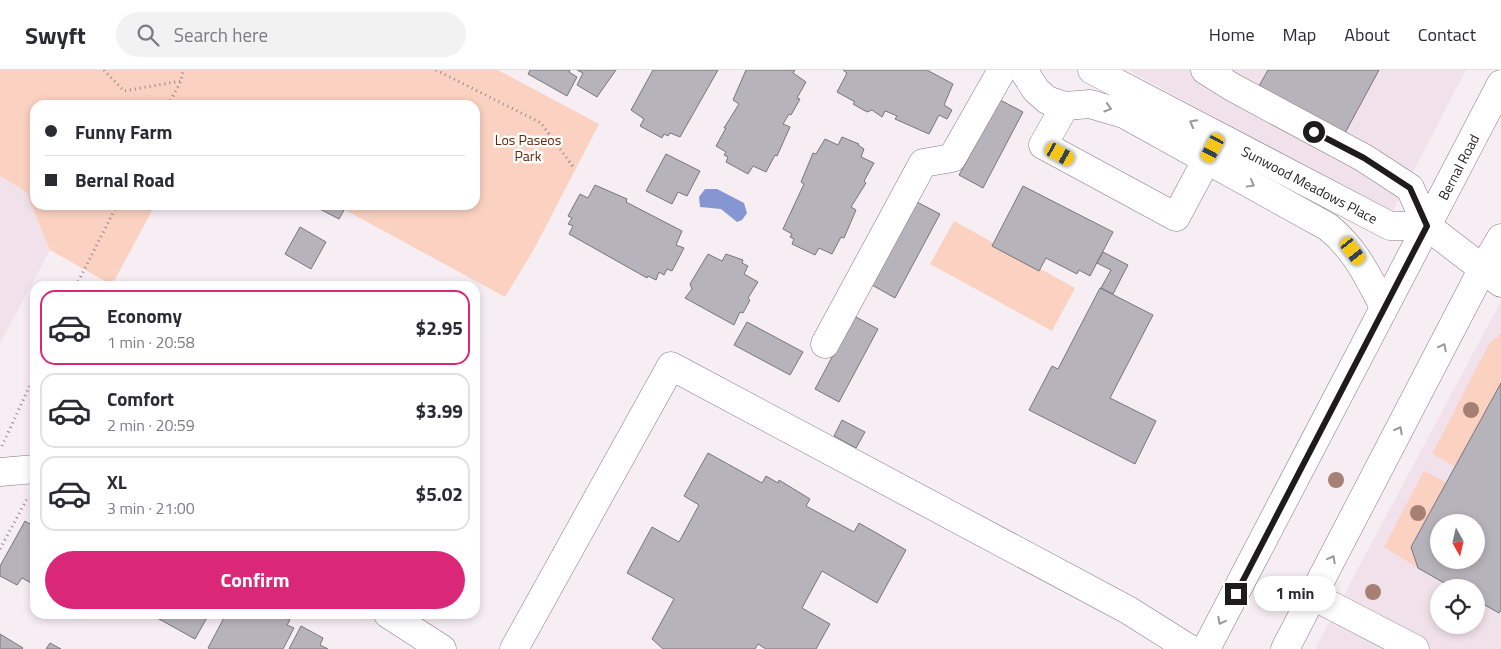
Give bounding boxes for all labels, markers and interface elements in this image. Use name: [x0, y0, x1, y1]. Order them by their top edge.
search box: [116, 12, 466, 57]
text: Swyft: [25, 17, 86, 53]
text: Search here: [174, 20, 268, 49]
icon: search: [134, 21, 162, 49]
text: Home: [1209, 21, 1255, 48]
text: Map: [1283, 21, 1316, 48]
text: About: [1344, 21, 1390, 48]
text: Contact: [1418, 21, 1476, 48]
one-way arrow: [1103, 103, 1111, 113]
text: Funny Farm: [75, 117, 172, 146]
one-way arrow: [1190, 119, 1199, 129]
route start: [1303, 121, 1325, 143]
park label: Los Paseos Park: [495, 129, 561, 166]
street label: Bernal Road: [1432, 130, 1484, 203]
car: [1199, 131, 1226, 165]
car: [1043, 140, 1076, 168]
street label: Sunwood Meadows Place: [1238, 140, 1382, 228]
text: Bernal Road: [75, 165, 175, 194]
one-way arrow: [1246, 178, 1255, 188]
car: [1337, 235, 1368, 267]
text: Economy: [107, 301, 182, 330]
icon: car: [47, 305, 92, 350]
text: $2.95: [416, 313, 463, 342]
text: 1 min · 20:58: [107, 330, 195, 354]
one-way arrow: [1437, 343, 1447, 352]
text: Comfort: [107, 384, 174, 413]
icon: car: [47, 388, 92, 433]
text: $3.99: [416, 396, 463, 425]
text: 2 min · 20:59: [107, 413, 195, 437]
one-way arrow: [1393, 427, 1403, 436]
text: XL: [107, 467, 127, 496]
icon: car: [47, 471, 92, 516]
text: $5.02: [416, 479, 463, 508]
text: 3 min · 21:00: [107, 496, 195, 520]
north arrow: [1430, 514, 1485, 569]
map controls: [1430, 514, 1485, 634]
button: Confirm: [45, 551, 465, 609]
one-way arrow: [1326, 556, 1336, 565]
callout: 1 min: [1254, 576, 1336, 612]
button: locate: [1430, 579, 1485, 634]
text: 1 min: [1276, 581, 1314, 605]
route end: [1225, 583, 1247, 605]
one-way arrow: [1217, 616, 1227, 625]

